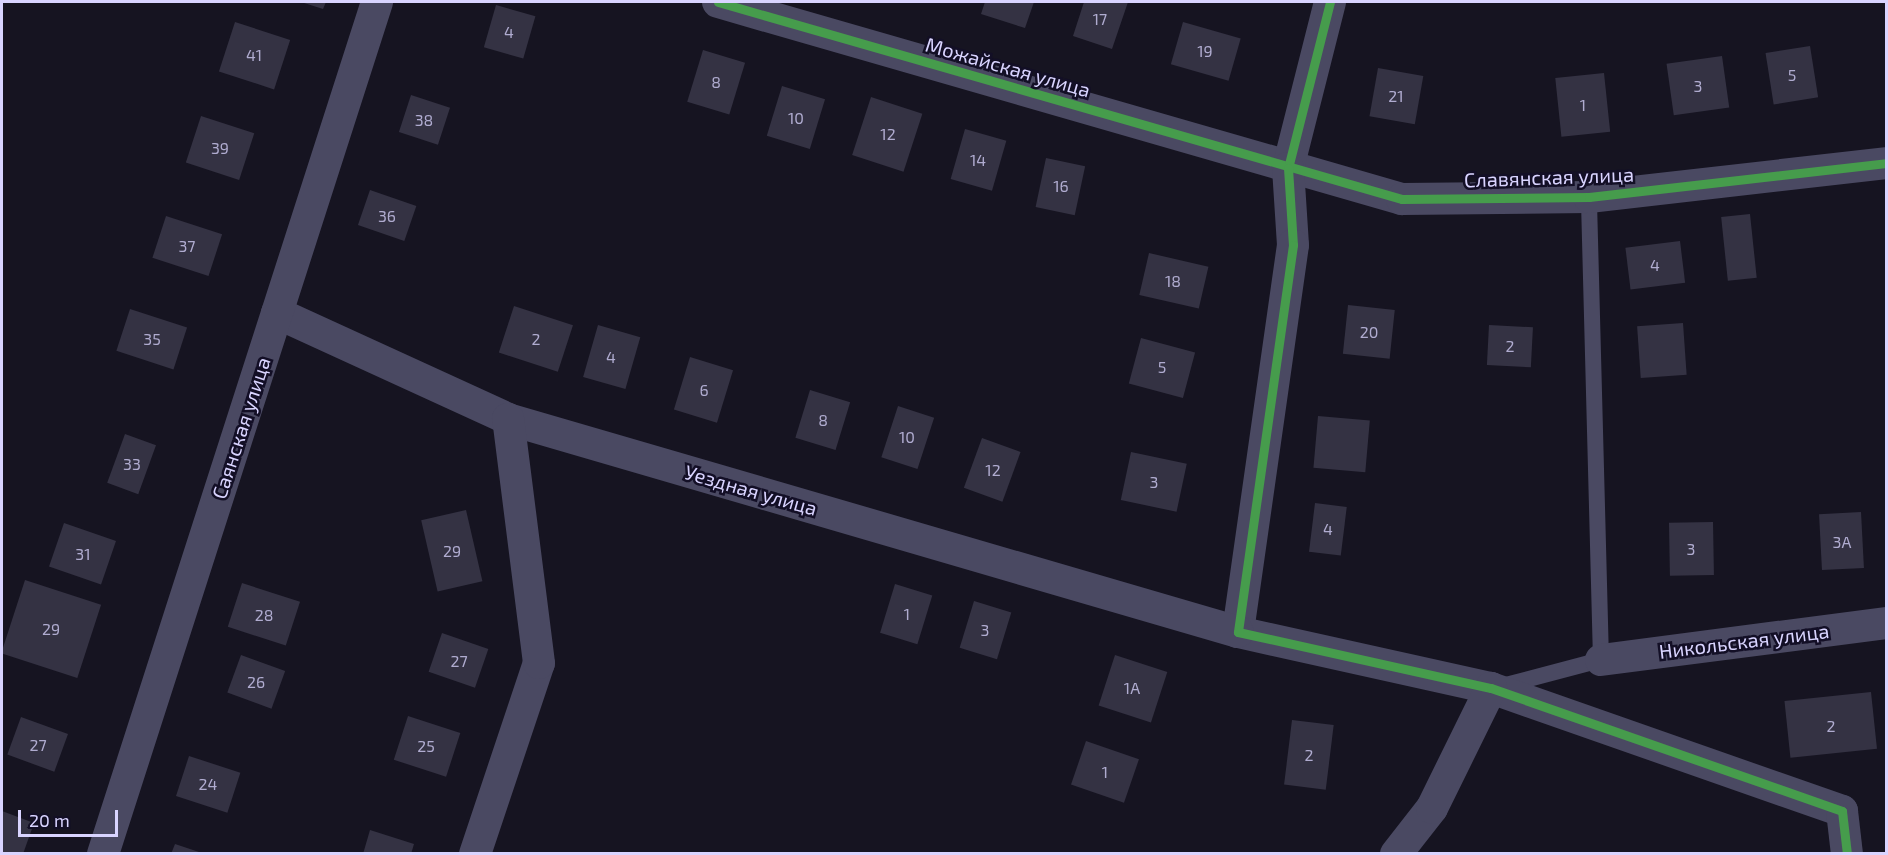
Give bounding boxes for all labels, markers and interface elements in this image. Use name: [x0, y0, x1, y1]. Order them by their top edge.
house number: 17: [1093, 9, 1107, 29]
house number: 4: [504, 22, 514, 42]
street label: Можайская улица: [923, 32, 1093, 102]
house number: 19: [1197, 41, 1213, 61]
house number: 41: [246, 45, 262, 65]
house number: 5: [1788, 65, 1796, 85]
house number: 8: [711, 72, 721, 92]
house number: 3: [1694, 76, 1702, 96]
house number: 21: [1388, 86, 1404, 106]
house number: 1: [1580, 95, 1586, 115]
house number: 10: [788, 108, 804, 128]
house number: 38: [415, 110, 433, 130]
house number: 12: [880, 124, 896, 144]
house number: 39: [211, 138, 229, 158]
house number: 14: [970, 150, 986, 170]
street label: Славянская улица: [1464, 162, 1634, 192]
house number: 16: [1053, 176, 1069, 196]
house number: 36: [378, 206, 396, 226]
house number: 37: [178, 236, 196, 256]
house number: 4: [1650, 255, 1660, 275]
house number: 18: [1165, 271, 1181, 291]
house number: 20: [1360, 322, 1378, 342]
house number: 35: [143, 329, 161, 349]
house number: 2: [532, 329, 540, 349]
house number: 2: [1506, 336, 1514, 356]
house number: 4: [606, 347, 616, 367]
street label: Саянская улица: [207, 354, 275, 502]
house number: 5: [1158, 357, 1166, 377]
house number: 6: [699, 380, 709, 400]
house number: 8: [818, 410, 828, 430]
house number: 10: [899, 427, 915, 447]
house number: 33: [123, 454, 141, 474]
street label: Уездная улица: [682, 460, 820, 520]
house number: 12: [985, 460, 1001, 480]
house number: 3: [1150, 472, 1158, 492]
house number: 4: [1323, 519, 1333, 539]
house number: 3А: [1833, 532, 1851, 552]
house number: 3: [1687, 539, 1695, 559]
house number: 29: [443, 541, 461, 561]
house number: 31: [75, 544, 91, 564]
house number: 1: [904, 604, 910, 624]
house number: 28: [255, 605, 273, 625]
house number: 29: [42, 619, 60, 639]
street label: Никольская улица: [1658, 619, 1830, 663]
house number: 3: [981, 620, 989, 640]
house number: 27: [450, 651, 468, 671]
house number: 26: [247, 672, 265, 692]
house number: 1А: [1124, 678, 1140, 698]
house number: 2: [1827, 716, 1835, 736]
house number: 27: [29, 735, 47, 755]
house number: 25: [417, 736, 435, 756]
house number: 2: [1305, 745, 1313, 765]
house number: 1: [1102, 762, 1108, 782]
house number: 24: [199, 774, 217, 794]
scale bar: [21, 798, 122, 836]
text: 20 m: [29, 809, 70, 831]

